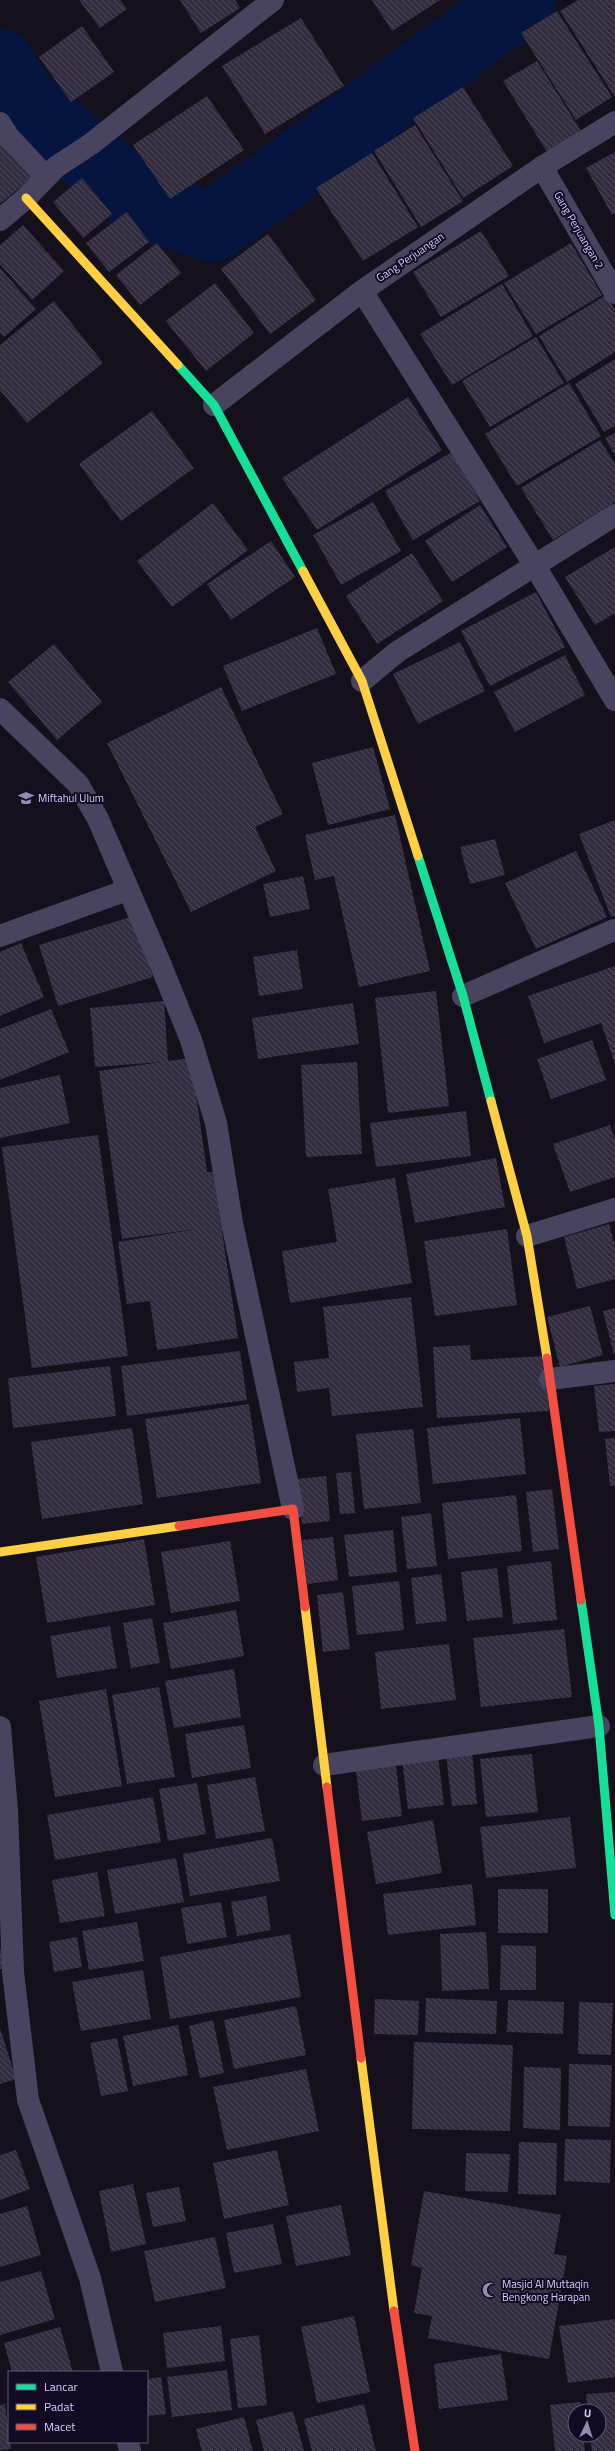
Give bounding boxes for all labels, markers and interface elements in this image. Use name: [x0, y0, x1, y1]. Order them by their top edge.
street label: Gang Perjuangan 2: [550, 188, 608, 272]
street label: Gang Perjuangan: [373, 228, 447, 286]
school or university icon: Miftahul Ulum: [17, 789, 35, 807]
place label: Miftahul Ulum: [38, 790, 104, 806]
place label: Masjid Al Muttaqin Bengkong Harapan: [502, 2276, 590, 2305]
mosque icon: Masjid Al Muttaqin Bengkong Harapan: [481, 2281, 499, 2299]
legend: [8, 2371, 148, 2443]
text: Lancar: [44, 2377, 78, 2396]
text: Padat: [44, 2397, 74, 2416]
north arrow: [567, 2403, 607, 2443]
text: U: [584, 2405, 592, 2421]
text: Macet: [44, 2417, 76, 2436]

